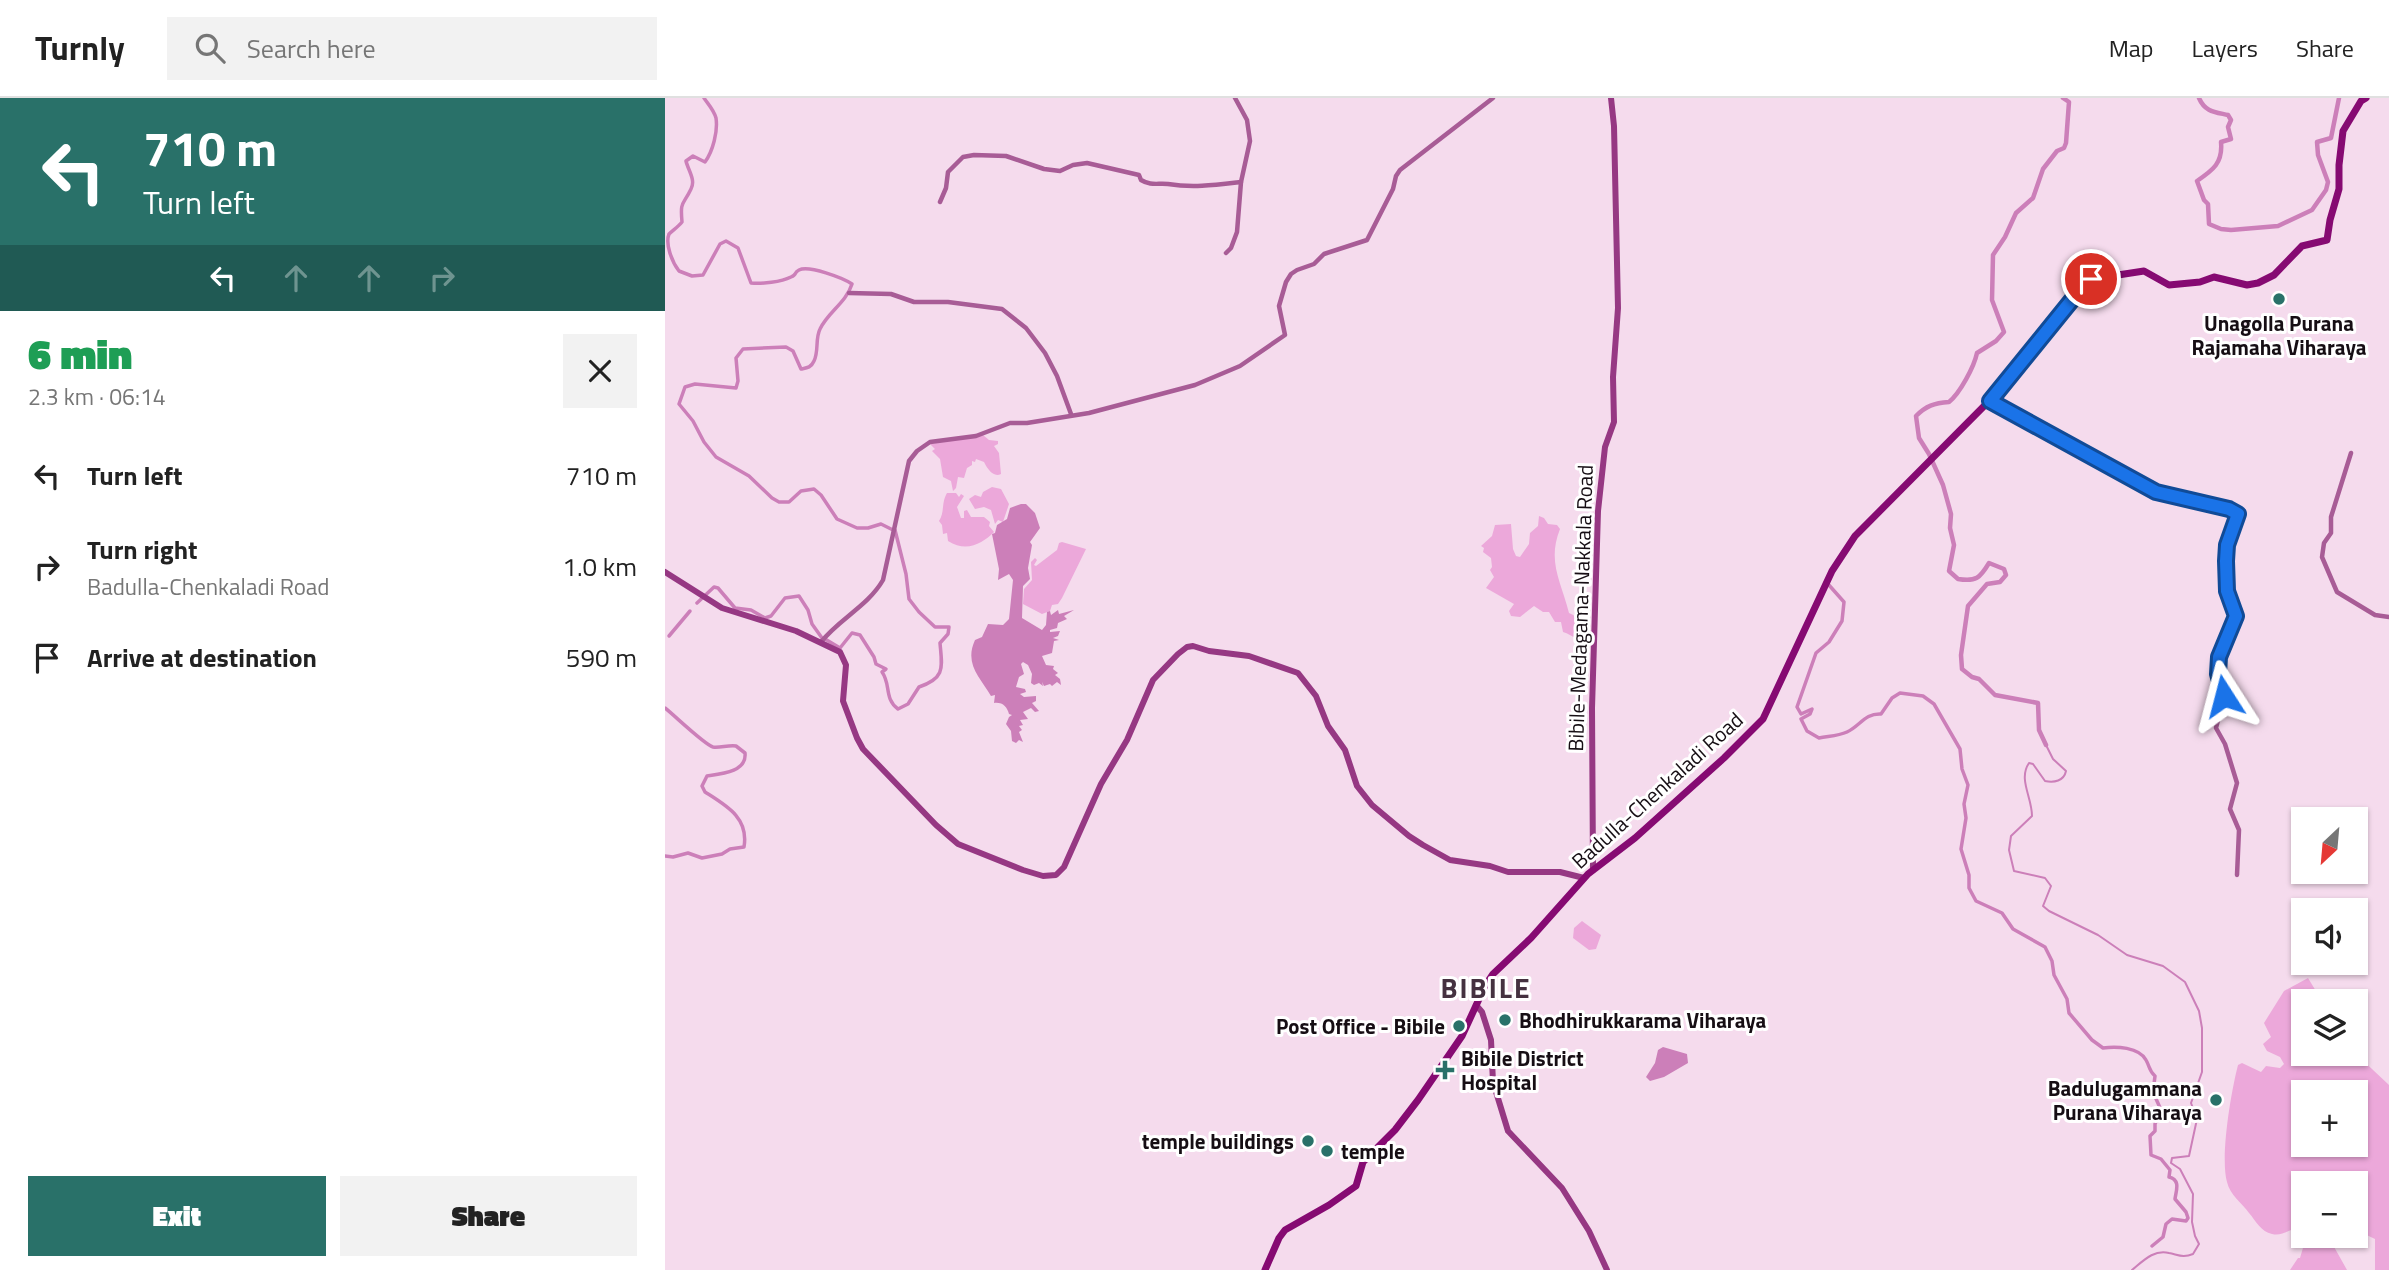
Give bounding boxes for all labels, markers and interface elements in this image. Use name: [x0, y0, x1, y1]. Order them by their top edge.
search box: [167, 17, 657, 80]
text: Turnly: [35, 23, 125, 73]
icon: search: [191, 29, 229, 67]
text: Search here: [247, 29, 376, 68]
text: Map: [2109, 30, 2154, 66]
text: Layers: [2192, 30, 2258, 66]
text: Share: [2296, 30, 2354, 66]
text: 710 m: [143, 110, 277, 185]
icon: left: [28, 126, 119, 217]
text: Turn left: [143, 178, 255, 226]
pin: [2061, 249, 2121, 309]
icon: left: [204, 259, 242, 297]
icon: ahead: [277, 259, 315, 297]
icon: ahead: [350, 259, 388, 297]
icon: right: [423, 259, 461, 297]
icon: arrive: [2072, 260, 2110, 298]
marker: Unagolla Purana Rajamaha Viharaya: [2271, 291, 2287, 307]
place label: Unagolla Purana Rajamaha Viharaya: [2191, 307, 2367, 363]
text: 6 min: [28, 321, 132, 385]
button: close: [563, 334, 637, 408]
text: 2.3 km · 06:14: [28, 379, 166, 414]
text: Turn left: [87, 456, 182, 495]
text: 710 m: [566, 456, 637, 495]
icon: left: [28, 457, 66, 495]
street label: Bibile-Medagama-Nakkala Road: [1559, 464, 1601, 752]
text: Turn right: [87, 530, 198, 569]
text: 1.0 km: [562, 547, 637, 586]
icon: right: [28, 548, 66, 586]
text: Badulla-Chenkaladi Road: [87, 569, 330, 604]
text: Arrive at destination: [87, 638, 317, 677]
text: 590 m: [566, 638, 637, 677]
icon: arrive: [28, 639, 66, 677]
position arrow: [2187, 659, 2261, 733]
street label: Badulla-Chenkaladi Road: [1564, 704, 1750, 876]
north arrow: [2291, 807, 2368, 884]
map controls: [2291, 807, 2368, 1248]
button: sound: [2291, 898, 2368, 975]
district label: BIBILE: [1441, 966, 1531, 1009]
button: layers: [2291, 989, 2368, 1066]
place label: Bhodhirukkarama Viharaya: [1519, 1004, 1767, 1036]
place label: Post Office - Bibile: [1276, 1010, 1445, 1042]
marker: Bhodhirukkarama Viharaya: [1497, 1012, 1513, 1028]
marker: Post Office - Bibile: [1451, 1018, 1467, 1034]
place label: Bibile District Hospital: [1461, 1042, 1584, 1098]
marker: Bibile District Hospital: [1435, 1060, 1455, 1080]
place label: Badulugammana Purana Viharaya: [2048, 1072, 2202, 1128]
button: +: [2291, 1080, 2368, 1157]
marker: Badulugammana Purana Viharaya: [2208, 1092, 2224, 1108]
place label: temple buildings: [1142, 1125, 1294, 1157]
marker: temple buildings: [1300, 1133, 1316, 1149]
place label: temple: [1341, 1135, 1405, 1167]
marker: temple: [1319, 1143, 1335, 1159]
button: −: [2291, 1171, 2368, 1248]
button: Exit: [28, 1176, 326, 1256]
button: Share: [340, 1176, 637, 1256]

